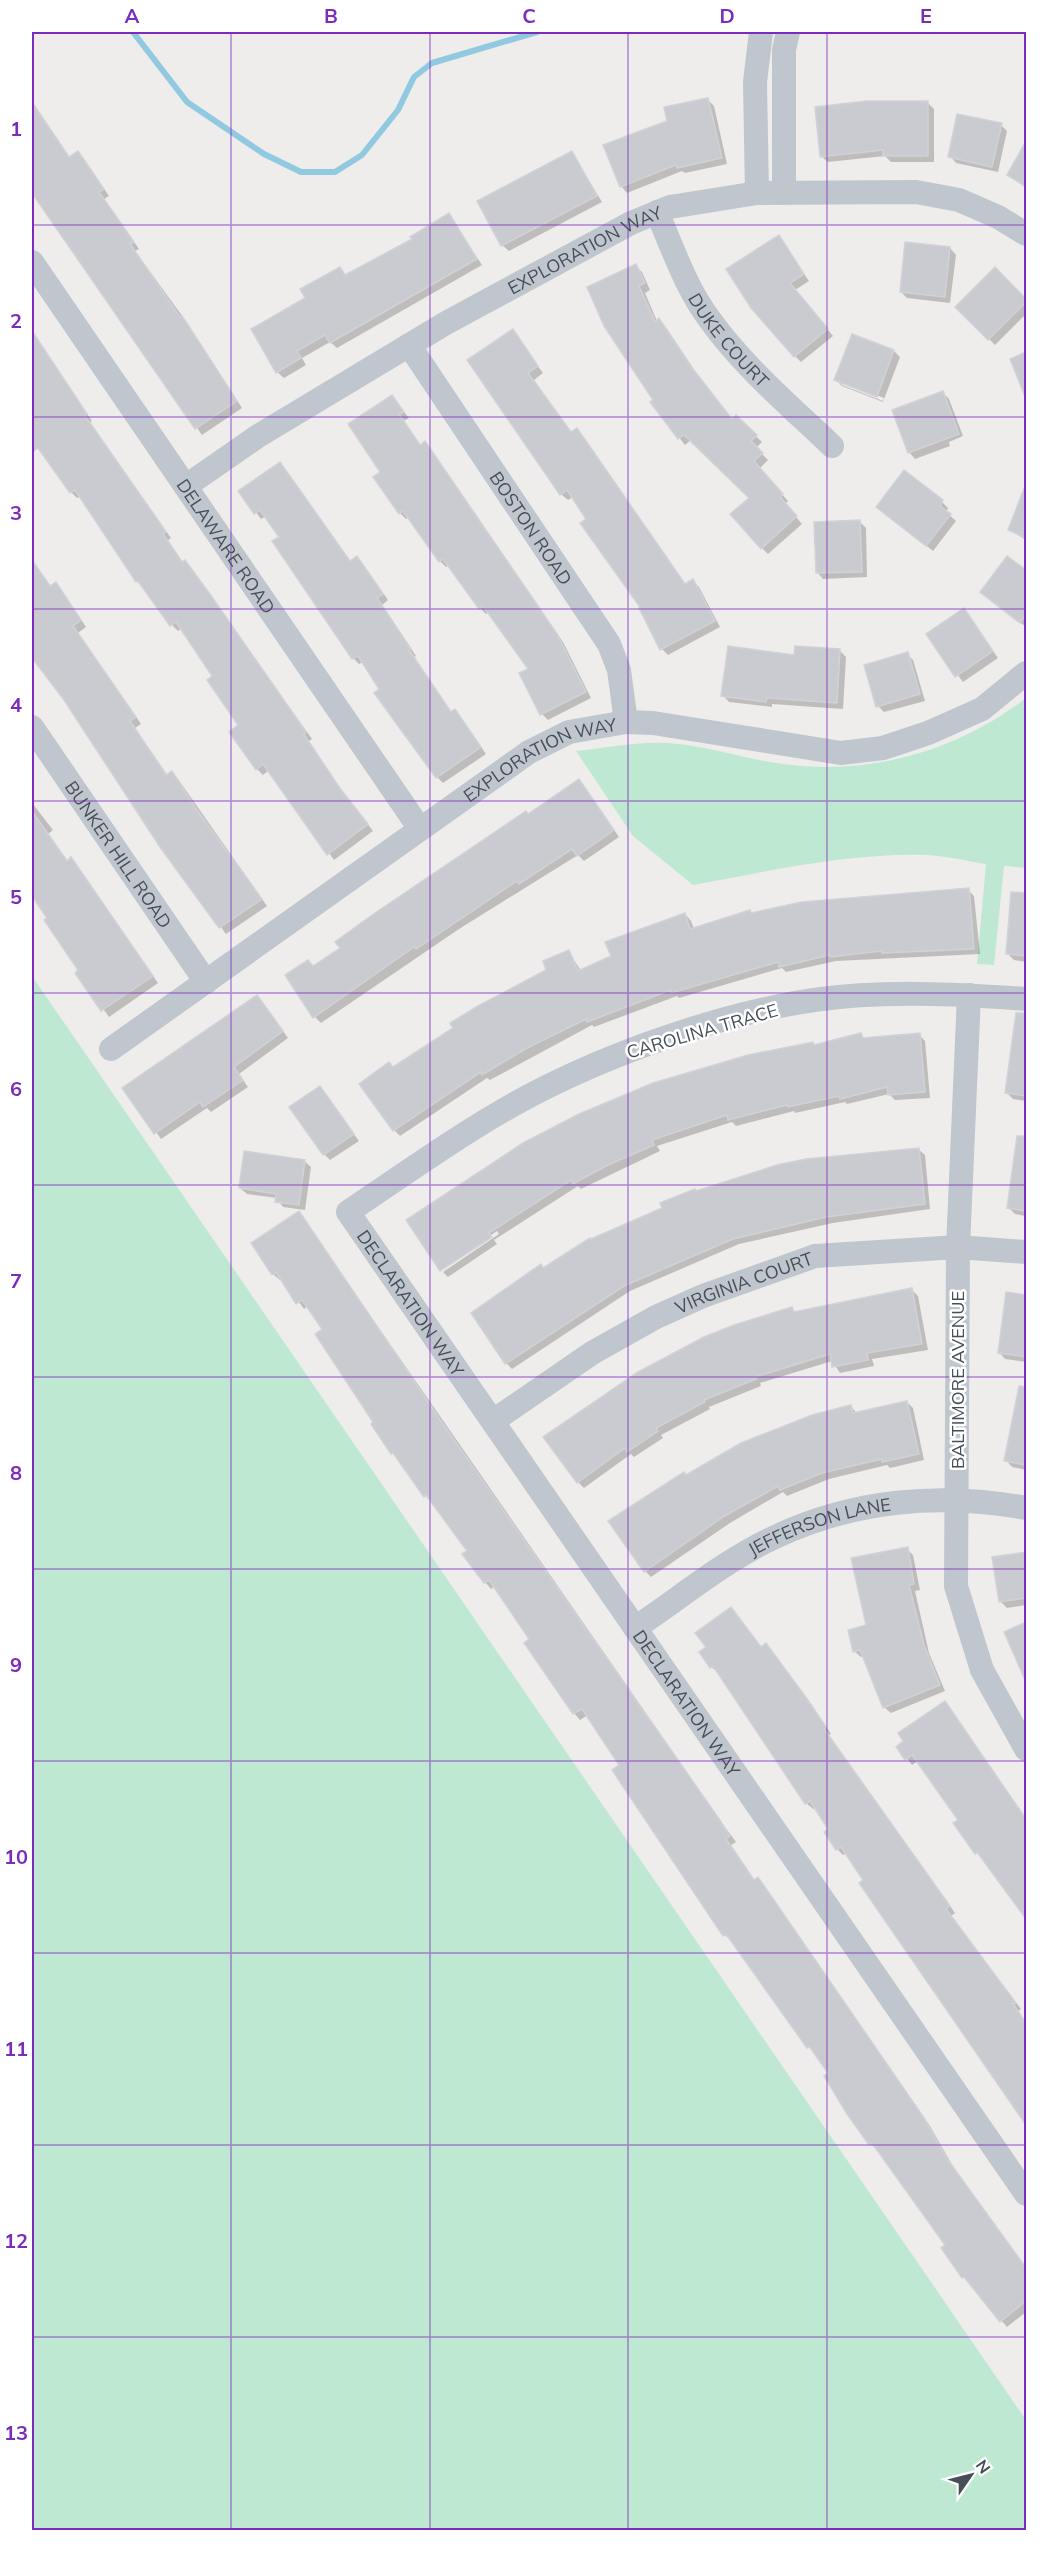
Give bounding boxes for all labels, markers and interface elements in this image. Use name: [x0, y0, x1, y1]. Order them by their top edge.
text: A: [125, 3, 140, 28]
text: B: [324, 3, 338, 28]
text: C: [522, 3, 536, 28]
text: D: [719, 3, 735, 28]
text: E: [920, 3, 932, 28]
text: 1: [10, 116, 22, 141]
street label: EXPLORATION WAY: [504, 200, 666, 299]
street label: DUKE COURT: [684, 289, 774, 392]
text: 2: [10, 308, 22, 333]
street label: BOSTON ROAD: [485, 467, 578, 589]
street label: DELAWARE ROAD: [172, 474, 281, 618]
text: 3: [10, 500, 22, 525]
text: 4: [10, 692, 22, 717]
street label: EXPLORATION WAY: [459, 712, 619, 807]
street label: BUNKER HILL ROAD: [60, 776, 177, 932]
text: 5: [10, 884, 22, 909]
street label: CAROLINA TRACE: [624, 998, 780, 1064]
text: 6: [10, 1076, 22, 1101]
street label: DECLARATION WAY: [352, 1225, 470, 1381]
street label: VIRGINIA COURT: [671, 1246, 816, 1319]
text: 7: [10, 1268, 22, 1293]
street label: BALTIMORE AVENUE: [946, 1291, 969, 1469]
text: 8: [10, 1460, 22, 1485]
street label: JEFFERSON LANE: [744, 1492, 892, 1560]
street label: DECLARATION WAY: [628, 1625, 746, 1781]
text: 9: [10, 1652, 22, 1677]
text: 10: [4, 1844, 28, 1869]
text: 11: [4, 2036, 28, 2061]
text: 12: [4, 2228, 28, 2253]
text: 13: [4, 2420, 28, 2445]
north arrow: [941, 2445, 1001, 2505]
text: N: [972, 2456, 995, 2477]

